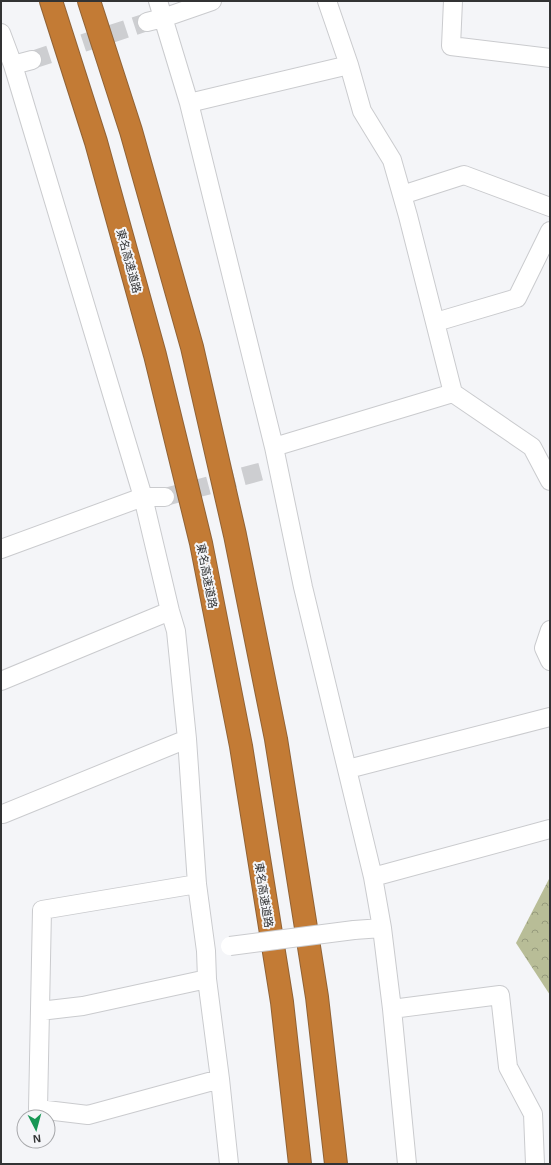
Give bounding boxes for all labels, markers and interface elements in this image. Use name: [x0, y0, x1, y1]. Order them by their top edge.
street label: 東名高速道路: [115, 228, 143, 294]
street label: 東名高速道路: [195, 542, 219, 610]
street label: 東名高速道路: [253, 861, 275, 929]
north arrow: [16, 1109, 56, 1149]
text: N: [32, 1133, 42, 1145]

